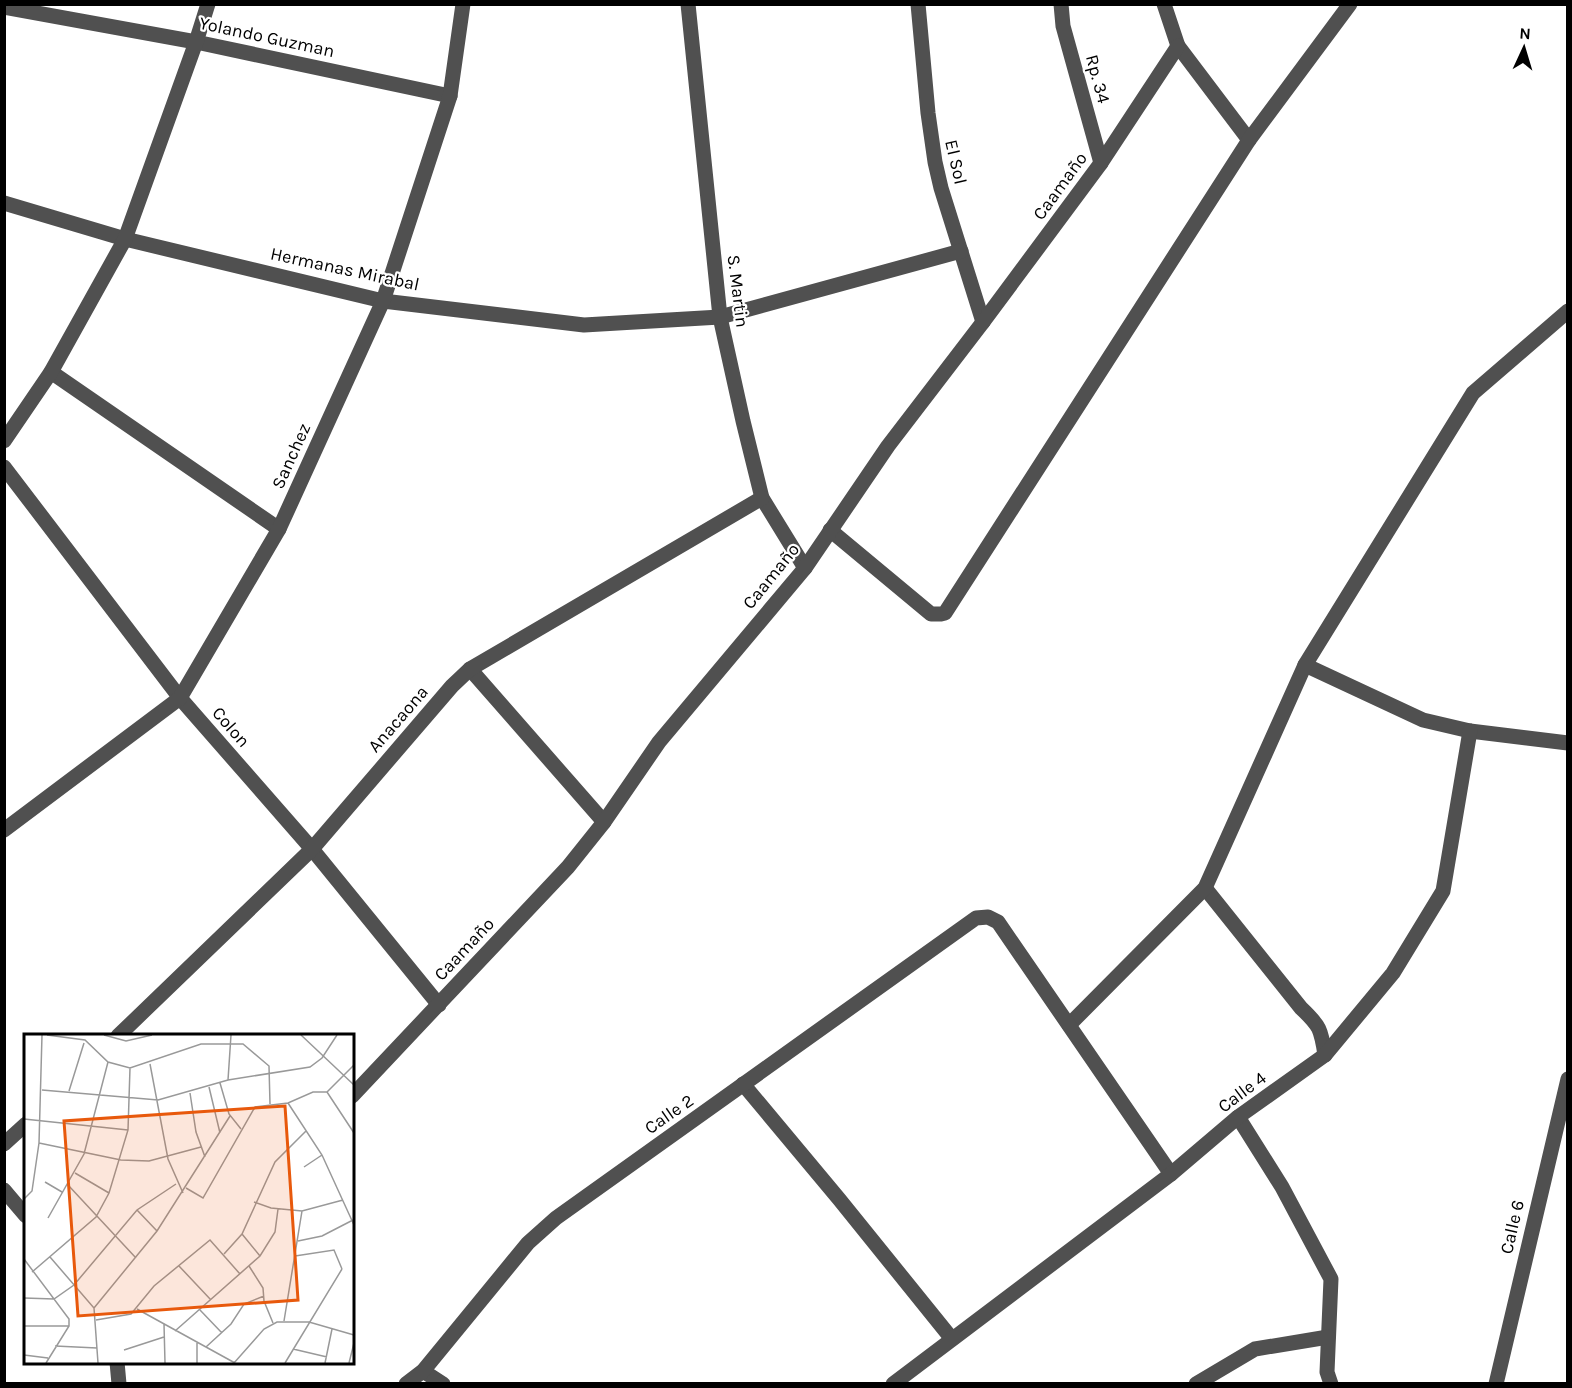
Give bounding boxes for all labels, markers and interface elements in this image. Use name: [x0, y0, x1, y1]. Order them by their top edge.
street label: Yolando Guzman: [197, 12, 337, 62]
north arrow: [1494, 18, 1554, 78]
text: N: [1519, 24, 1531, 43]
street label: Rp. 34: [1081, 52, 1115, 106]
street label: El Sol: [940, 138, 972, 186]
street label: Caamaño: [1028, 148, 1092, 224]
street label: Hermanas Mirabal: [269, 242, 421, 296]
street label: S. Martin: [723, 253, 753, 329]
street label: Sanchez: [267, 420, 315, 492]
street label: Caamaño: [738, 539, 804, 613]
street label: Anacaona: [363, 681, 433, 757]
street label: Colon: [207, 702, 255, 752]
street label: Caamaño: [429, 913, 499, 985]
inset map: [24, 1034, 354, 1364]
street label: Calle 4: [1214, 1067, 1270, 1117]
street label: Calle 2: [640, 1089, 698, 1139]
street label: Calle 6: [1495, 1198, 1529, 1256]

